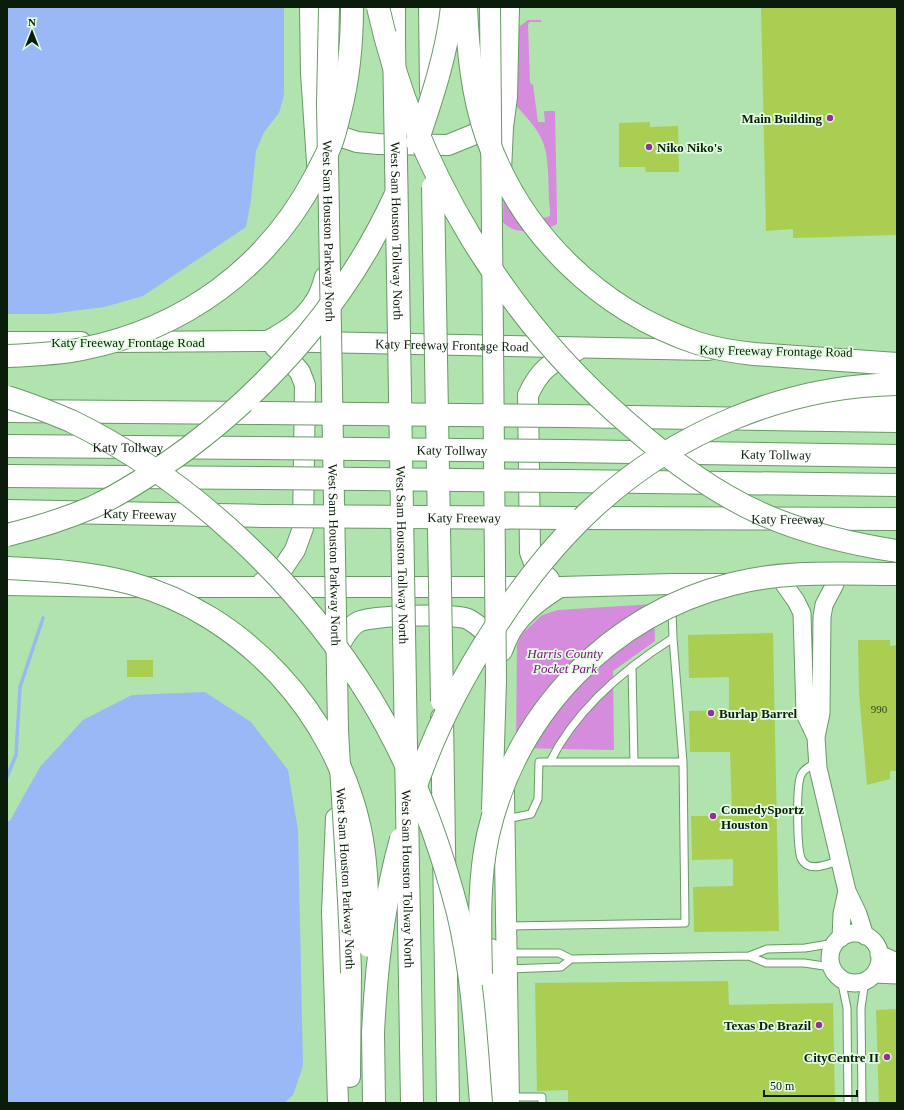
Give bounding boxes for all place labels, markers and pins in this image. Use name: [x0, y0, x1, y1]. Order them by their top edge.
place label: Main Building: [741, 111, 822, 126]
marker: Main Building: [825, 113, 835, 123]
place label: Niko Niko's: [657, 140, 722, 155]
marker: Niko Niko's: [644, 142, 654, 152]
place label: Burlap Barrel: [719, 706, 798, 721]
marker: Burlap Barrel: [706, 708, 716, 718]
place label: ComedySportz Houston: [721, 802, 804, 832]
marker: ComedySportz Houston: [708, 811, 718, 821]
place label: Texas De Brazil: [724, 1018, 811, 1033]
marker: Texas De Brazil: [814, 1020, 824, 1030]
place label: CityCentre II: [804, 1050, 879, 1065]
marker: CityCentre II: [882, 1052, 892, 1062]

